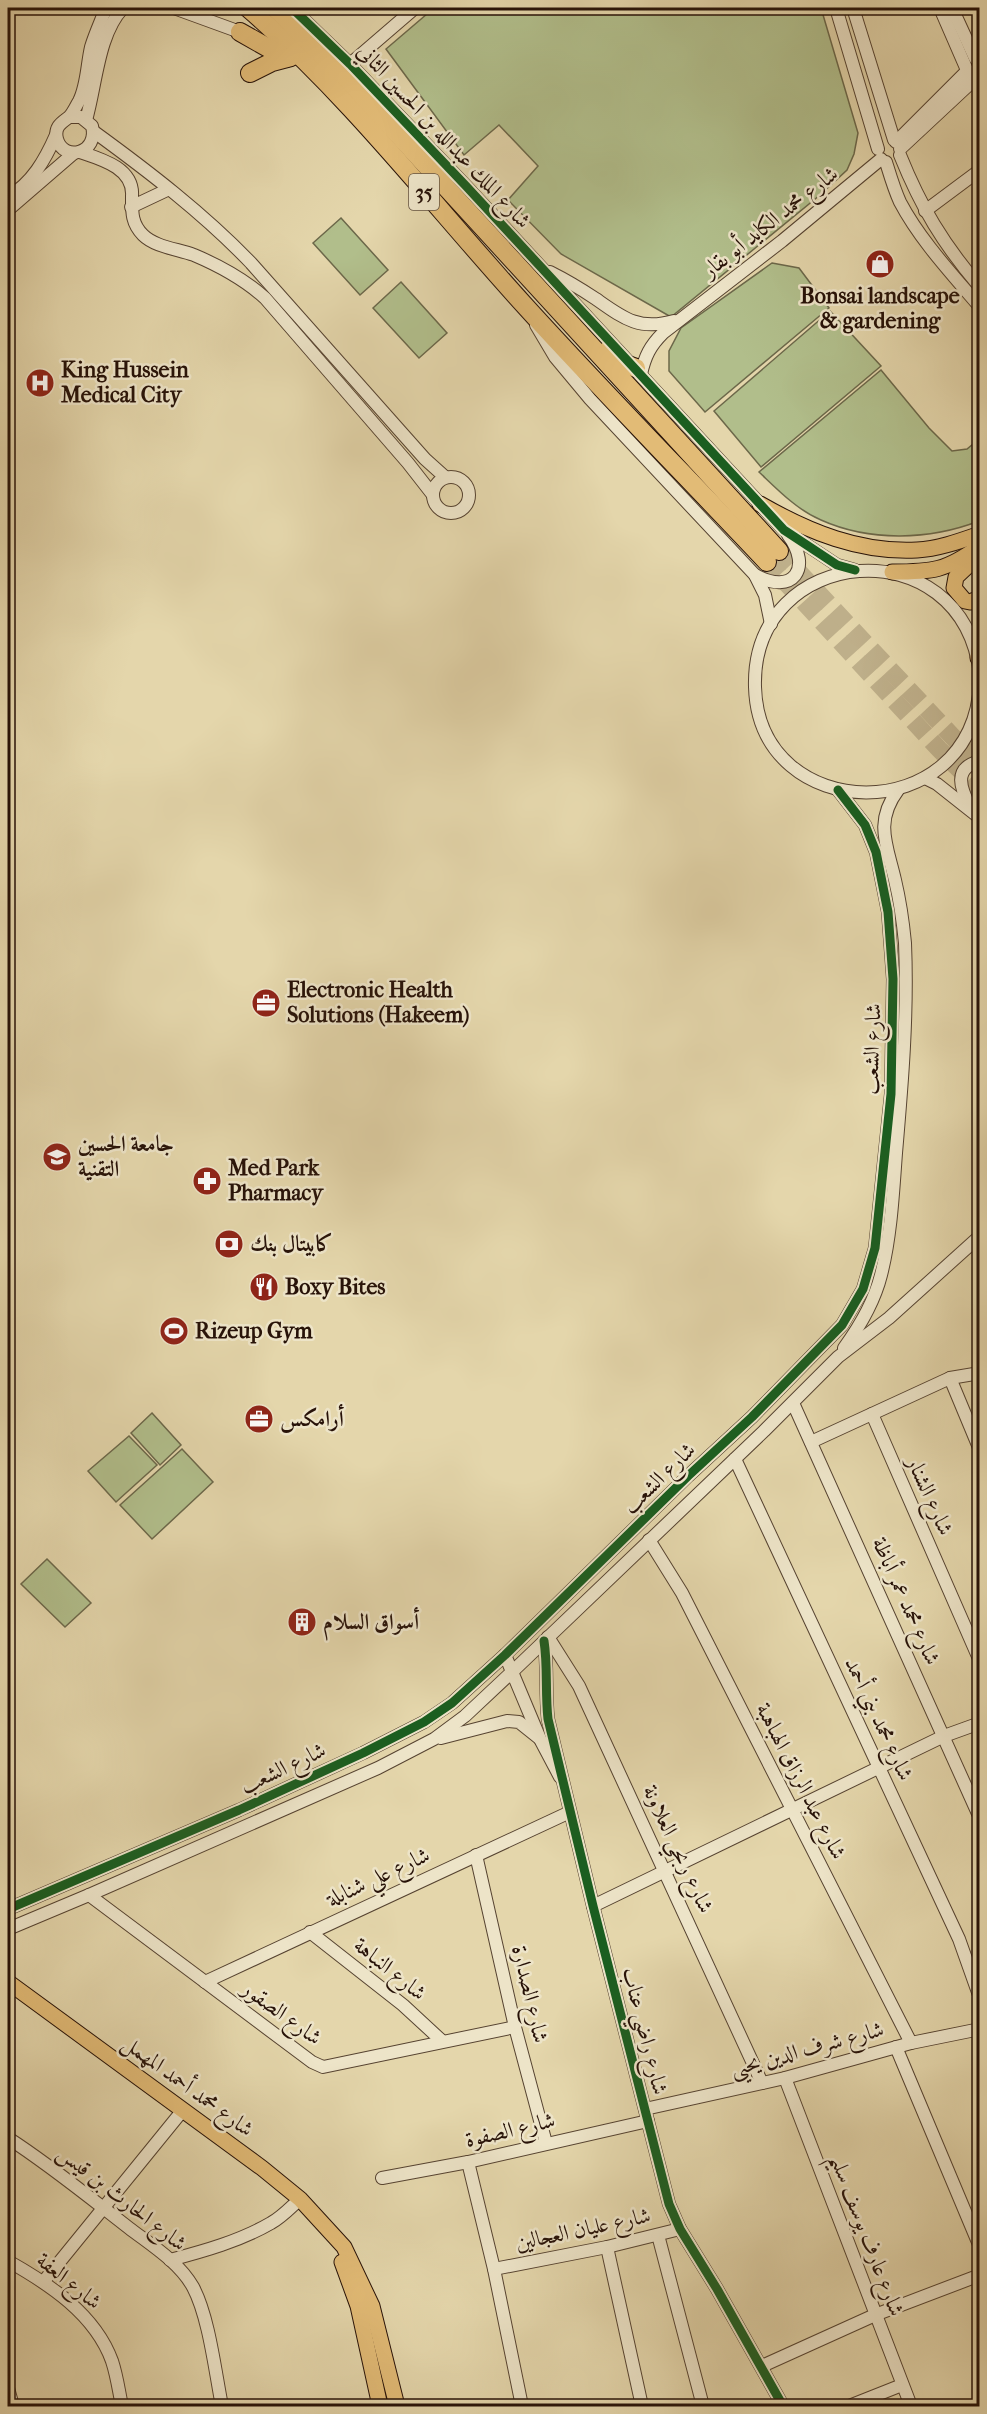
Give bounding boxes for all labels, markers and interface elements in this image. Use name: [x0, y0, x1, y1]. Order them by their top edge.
street label: شارع الملك عبدالله بن الحسين الثاني: [348, 38, 536, 237]
street label: شارع محمد الكايد أبو بقار: [693, 158, 846, 288]
road number: 35: [409, 174, 439, 210]
shop icon: Bonsai landscape & gardening: [864, 248, 896, 280]
place label: Bonsai landscape & gardening: [800, 283, 960, 334]
place label: King Hussein Medical City: [60, 357, 189, 408]
hospital icon: King Hussein Medical City: [24, 367, 56, 399]
place label: Electronic Health Solutions (Hakeem): [287, 977, 469, 1028]
office icon: Electronic Health Solutions (Hakeem): [250, 987, 282, 1019]
street label: شارع الشعب: [857, 1003, 892, 1095]
place label: جامعة الحسين التقنية: [78, 1131, 174, 1182]
school or university icon: جامعة الحسين التقنية: [41, 1141, 73, 1173]
place label: Med Park Pharmacy: [227, 1155, 324, 1206]
pharmacy icon: Med Park Pharmacy: [191, 1165, 223, 1197]
bank icon: كابيتال بنك: [213, 1228, 245, 1260]
place label: كابيتال بنك: [250, 1231, 333, 1257]
restaurant icon: Boxy Bites: [248, 1271, 280, 1303]
place label: Boxy Bites: [285, 1274, 385, 1300]
sports icon: Rizeup Gym: [158, 1315, 190, 1347]
place label: Rizeup Gym: [195, 1318, 313, 1344]
office icon: أرامكس: [243, 1403, 275, 1435]
place label: أرامكس: [280, 1403, 345, 1433]
street label: شارع الشعب: [617, 1437, 704, 1523]
street label: شارع الشنار: [896, 1451, 959, 1541]
street label: شارع محمد عمر أباظة: [862, 1532, 948, 1671]
building icon: أسواق السلام: [286, 1606, 318, 1638]
place label: أسواق السلام: [323, 1606, 420, 1641]
street label: شارع محمد بني أحمد: [834, 1652, 922, 1787]
street label: شارع عبد الرزاق الهباهبة: [746, 1698, 852, 1866]
street label: شارع الشعب: [236, 1737, 332, 1804]
street label: شارع ربحي العلاونة: [631, 1781, 719, 1920]
street label: شارع علي شنابلة: [321, 1842, 437, 1920]
street label: شارع النباهة: [345, 1932, 431, 2010]
street label: شارع الصدارة: [501, 1943, 554, 2047]
street label: شارع راضي عناب: [610, 1965, 673, 2099]
street label: شارع الصقور: [233, 1974, 327, 2055]
street label: شارع شرف الدين يحيى: [727, 2016, 888, 2087]
street label: شارع محمد أحمد المهمل: [114, 2027, 260, 2146]
street label: شارع الصفوة: [463, 2107, 559, 2158]
street label: شارع الحارث بن قيس: [49, 2139, 192, 2261]
street label: شارع عارف يوسف سليم: [817, 2150, 910, 2323]
street label: شارع عليان العجالين: [513, 2202, 654, 2261]
street label: شارع العفة: [28, 2247, 107, 2319]

